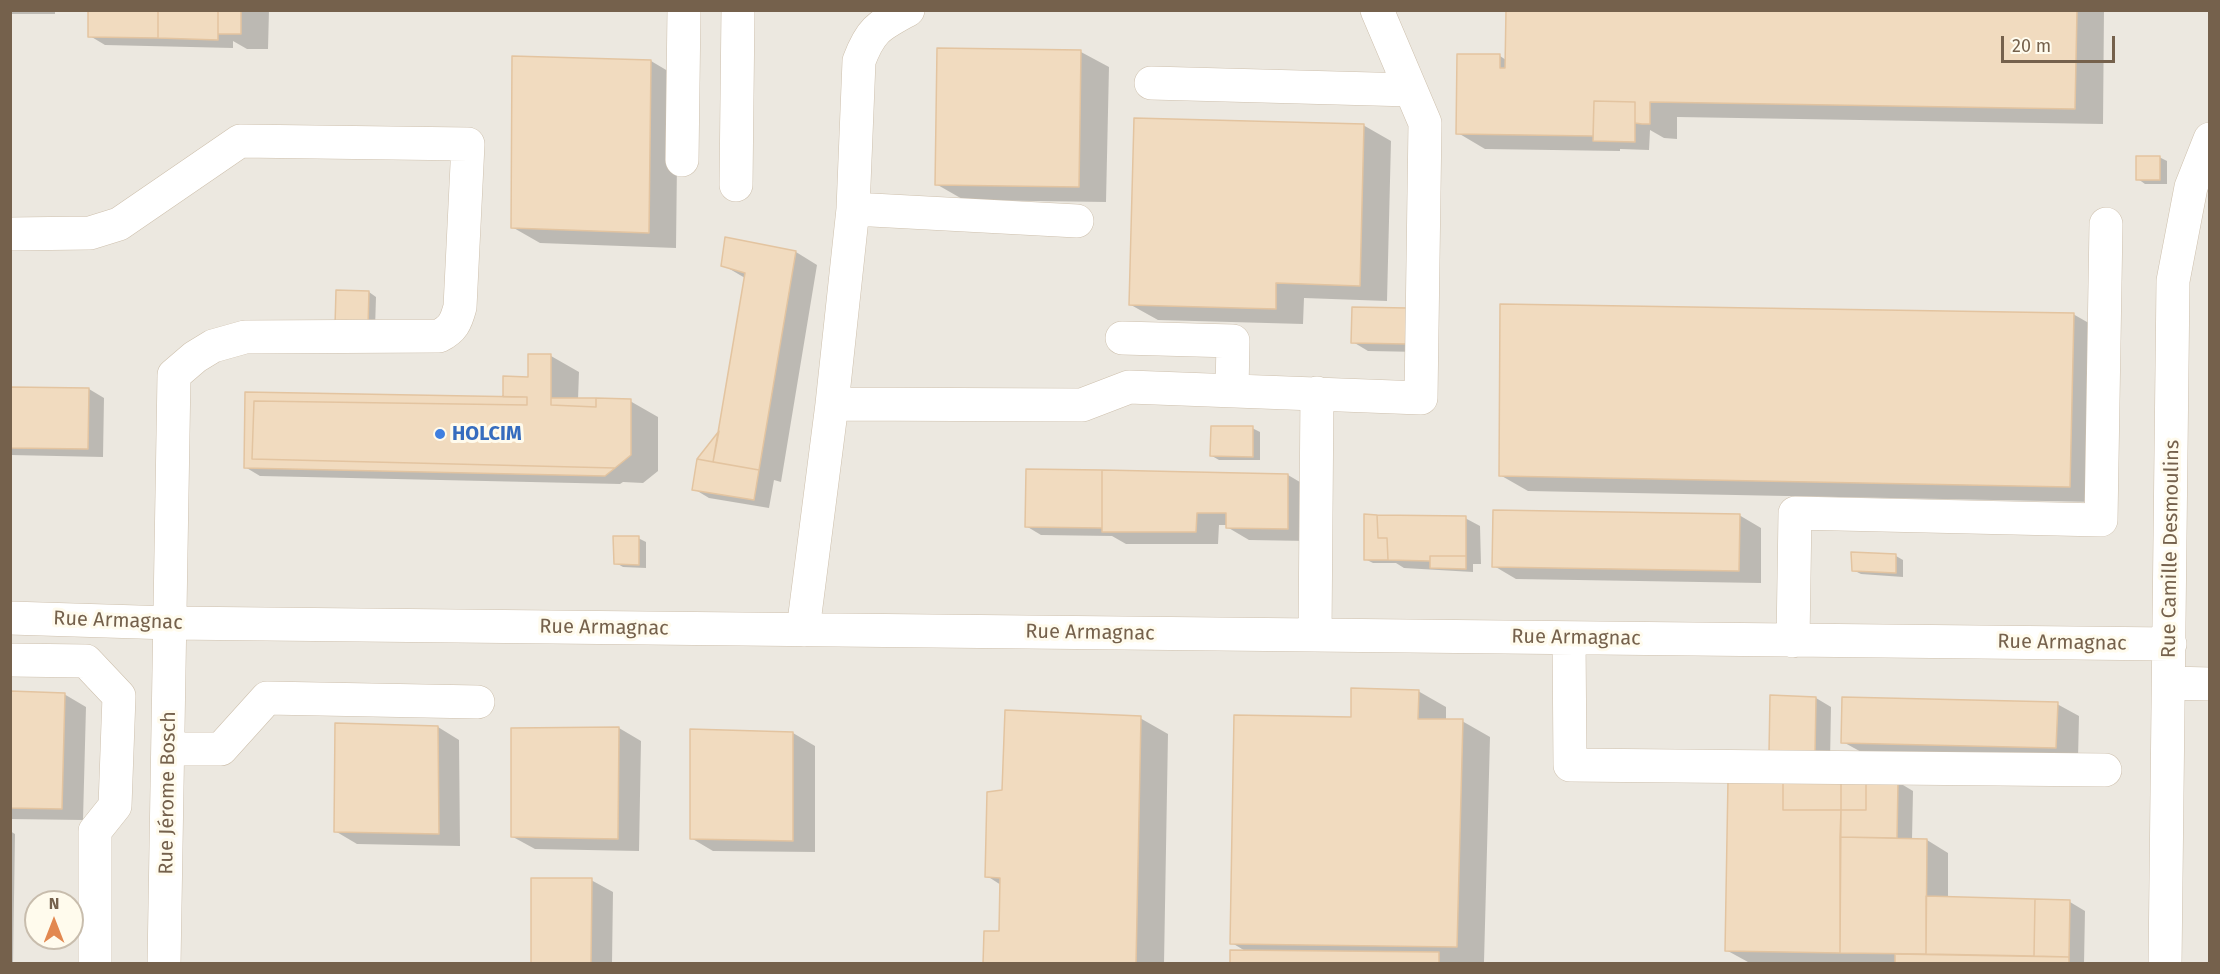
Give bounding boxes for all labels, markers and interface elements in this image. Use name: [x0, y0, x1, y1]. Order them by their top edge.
scale bar: [2004, 24, 2118, 62]
text: 20 m: [2012, 35, 2051, 57]
place label: HOLCIM: [452, 422, 522, 446]
marker: HOLCIM: [433, 427, 447, 441]
street label: Rue Camille Desmoulins: [2157, 440, 2185, 658]
street label: Rue Armagnac: [53, 607, 183, 635]
street label: Rue Armagnac: [539, 615, 669, 641]
street label: Rue Armagnac: [1025, 620, 1155, 646]
street label: Rue Armagnac: [1511, 625, 1641, 651]
street label: Rue Armagnac: [1997, 630, 2127, 656]
street label: Rue Jérome Bosch: [155, 711, 181, 875]
north arrow: [24, 890, 84, 950]
text: N: [49, 894, 59, 913]

